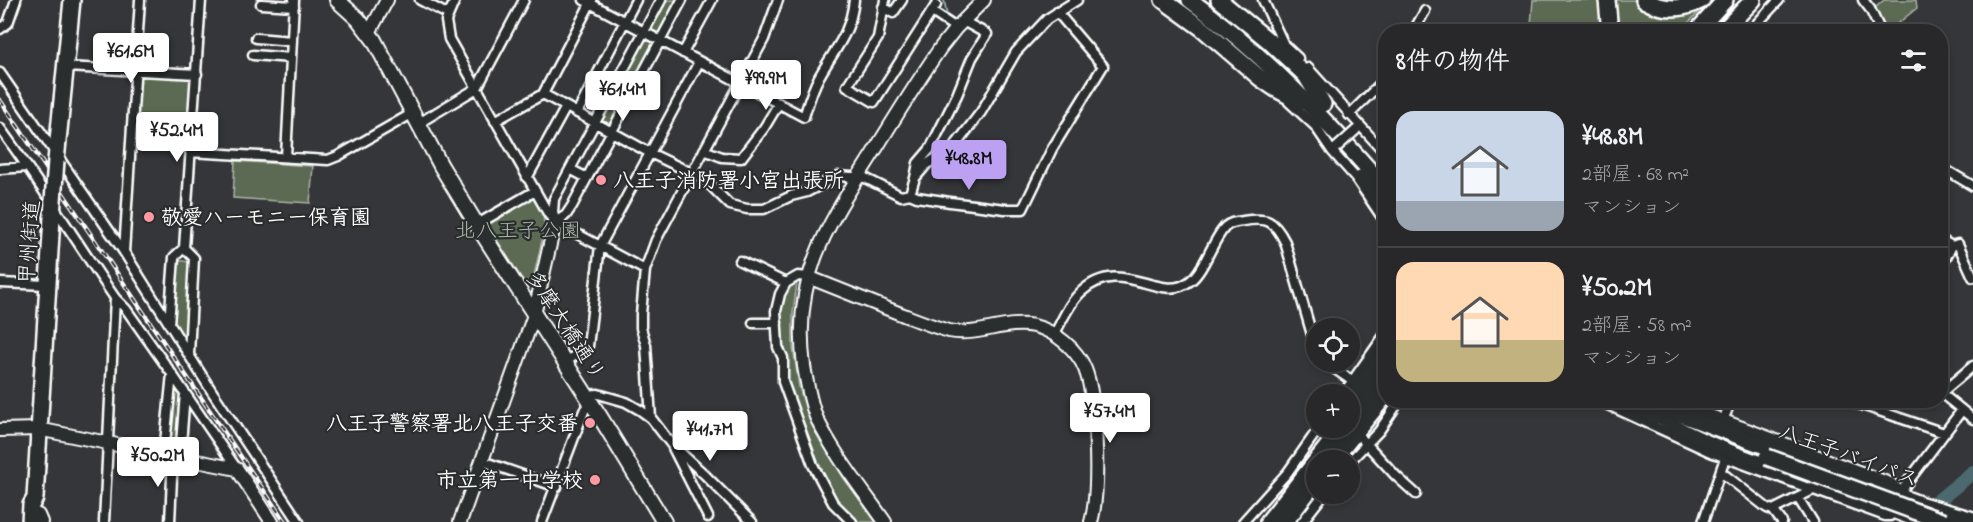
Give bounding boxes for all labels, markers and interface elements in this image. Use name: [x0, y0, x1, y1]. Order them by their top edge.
pin: ¥61.6M: [82, 33, 180, 84]
text: ¥61.6M: [107, 38, 155, 67]
text: 8件の物件: [1396, 44, 1510, 82]
icon: filters: [1897, 44, 1930, 77]
pin: ¥99.9M: [717, 60, 815, 111]
text: ¥99.9M: [745, 65, 787, 94]
pin: ¥61.4M: [574, 71, 672, 122]
text: ¥61.4M: [599, 76, 647, 105]
pin: ¥52.4M: [128, 112, 226, 163]
text: ¥52.4M: [150, 117, 204, 146]
text: ¥48.8M: [1582, 119, 1643, 157]
icon: home: [1444, 135, 1516, 207]
pin: ¥48.8M: [920, 140, 1018, 191]
text: ¥48.8M: [945, 145, 993, 174]
text: 2部屋 · 68 m²: [1582, 161, 1689, 190]
place label: 八王子消防署小宮出張所: [613, 167, 844, 197]
marker: 八王子消防署小宮出張所: [594, 173, 608, 187]
text: マンション: [1582, 194, 1681, 223]
street label: 甲州街道: [13, 199, 49, 285]
place label: 敬愛ハーモニー保育園: [161, 204, 371, 234]
marker: 敬愛ハーモニー保育園: [142, 210, 156, 224]
park label: 北八王子公園: [455, 217, 581, 247]
street label: 多摩大橋通り: [517, 265, 611, 387]
text: ¥50.2M: [1582, 270, 1652, 308]
icon: home: [1444, 286, 1516, 358]
text: 2部屋 · 58 m²: [1582, 312, 1692, 341]
map controls: [1306, 318, 1360, 504]
button: locate: [1306, 318, 1360, 372]
text: マンション: [1582, 345, 1681, 374]
button: +: [1306, 384, 1360, 438]
pin: ¥57.4M: [1061, 393, 1159, 444]
text: ¥57.4M: [1084, 398, 1136, 427]
place label: 八王子警察署北八王子交番: [326, 410, 578, 440]
pin: ¥41.7M: [661, 411, 759, 462]
marker: 八王子警察署北八王子交番: [583, 416, 597, 430]
text: ¥41.7M: [687, 416, 733, 445]
street label: 八王子バイパス: [1774, 418, 1922, 496]
pin: ¥50.2M: [109, 437, 207, 488]
text: ¥50.2M: [131, 442, 185, 471]
button: −: [1306, 450, 1360, 504]
place label: 市立第一中学校: [436, 467, 583, 497]
marker: 市立第一中学校: [588, 473, 602, 487]

